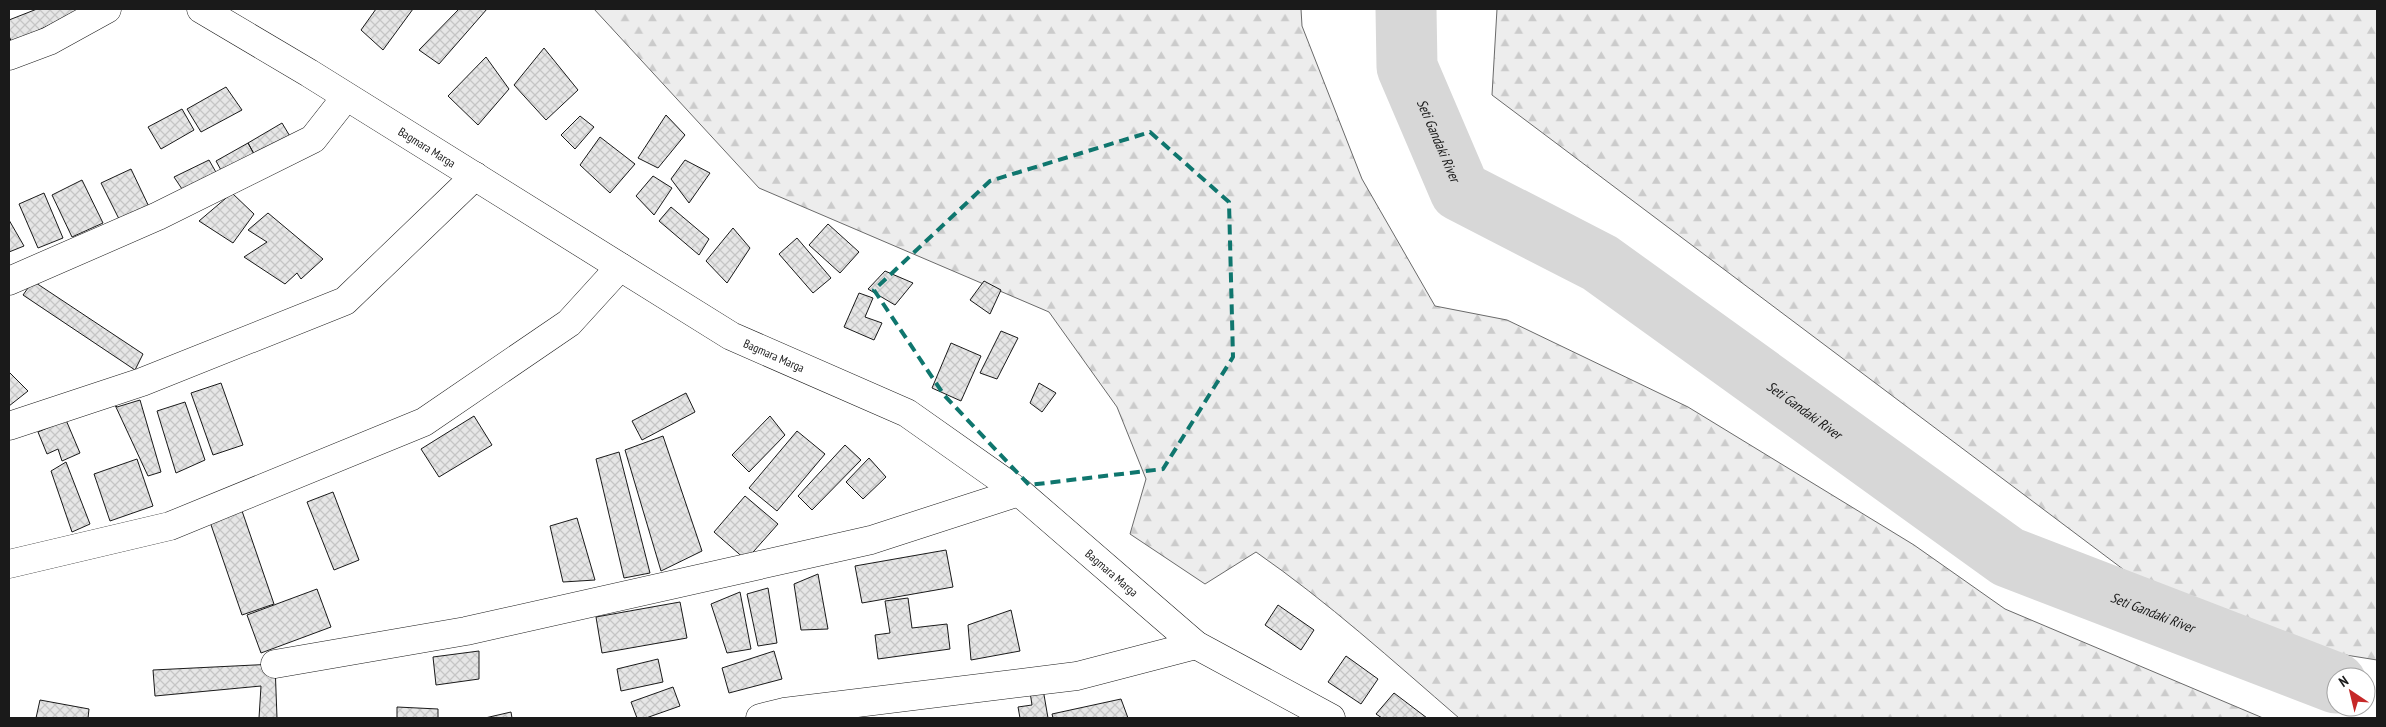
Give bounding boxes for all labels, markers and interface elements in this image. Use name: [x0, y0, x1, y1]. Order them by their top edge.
water label: Seti Gandaki River: [1413, 96, 1465, 187]
street label: Bagmara Marga: [396, 123, 459, 170]
street label: Bagmara Marga: [742, 335, 807, 375]
water label: Seti Gandaki River: [1763, 377, 1847, 445]
street label: Bagmara Marga: [1083, 546, 1142, 599]
water label: Seti Gandaki River: [2108, 588, 2199, 638]
north arrow: [2326, 667, 2376, 717]
text: N: [2335, 672, 2352, 691]

